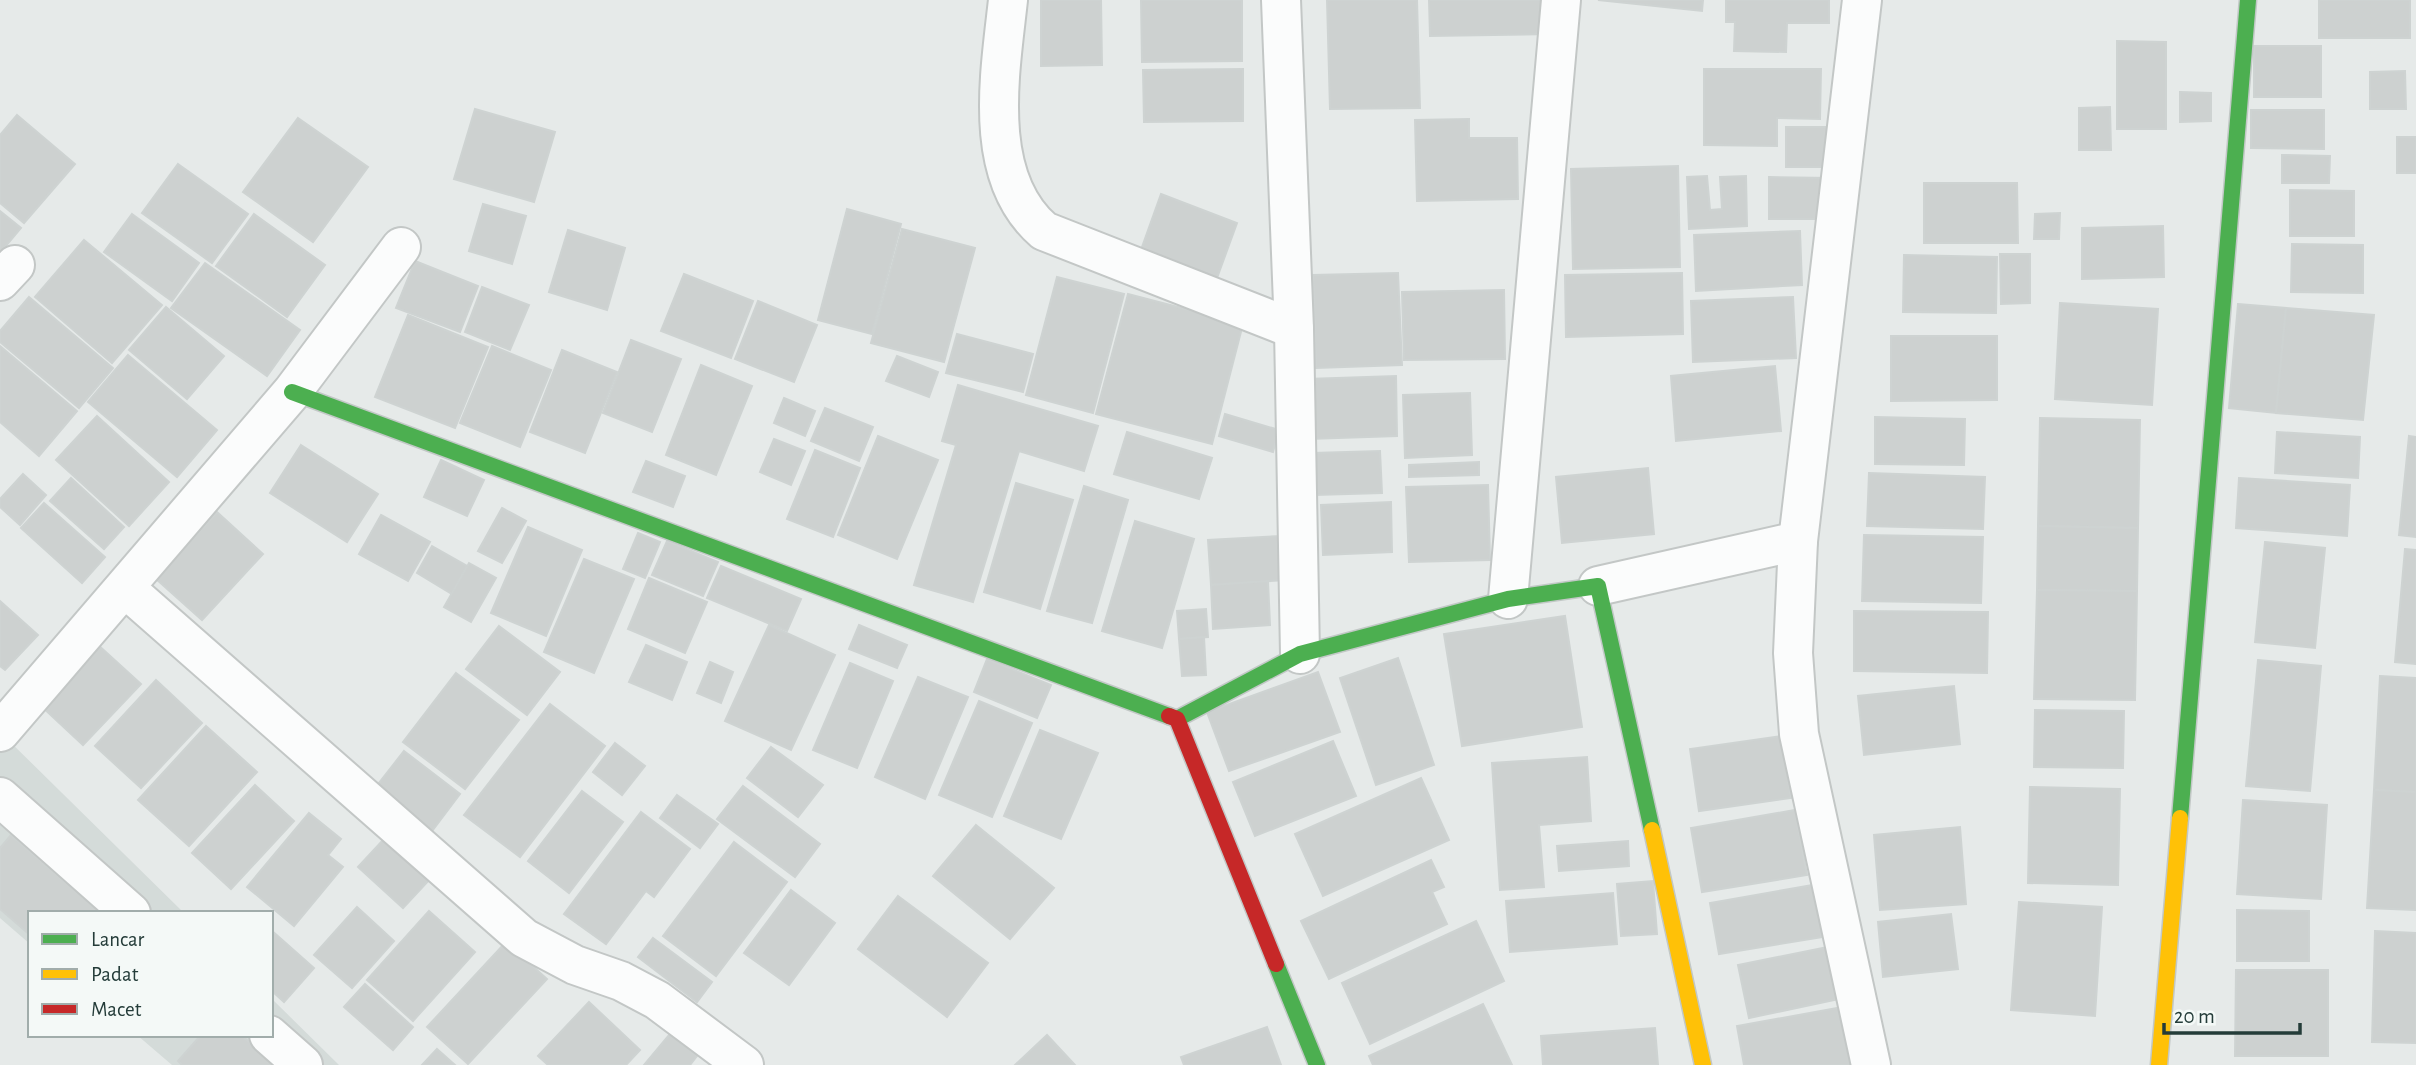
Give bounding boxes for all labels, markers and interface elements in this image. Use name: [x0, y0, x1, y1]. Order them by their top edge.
legend: [28, 911, 273, 1037]
text: Lancar: [91, 929, 144, 950]
text: Padat: [91, 964, 139, 985]
scale bar: [2164, 992, 2300, 1036]
text: Macet: [91, 999, 142, 1020]
text: 20 m: [2174, 1006, 2215, 1027]

